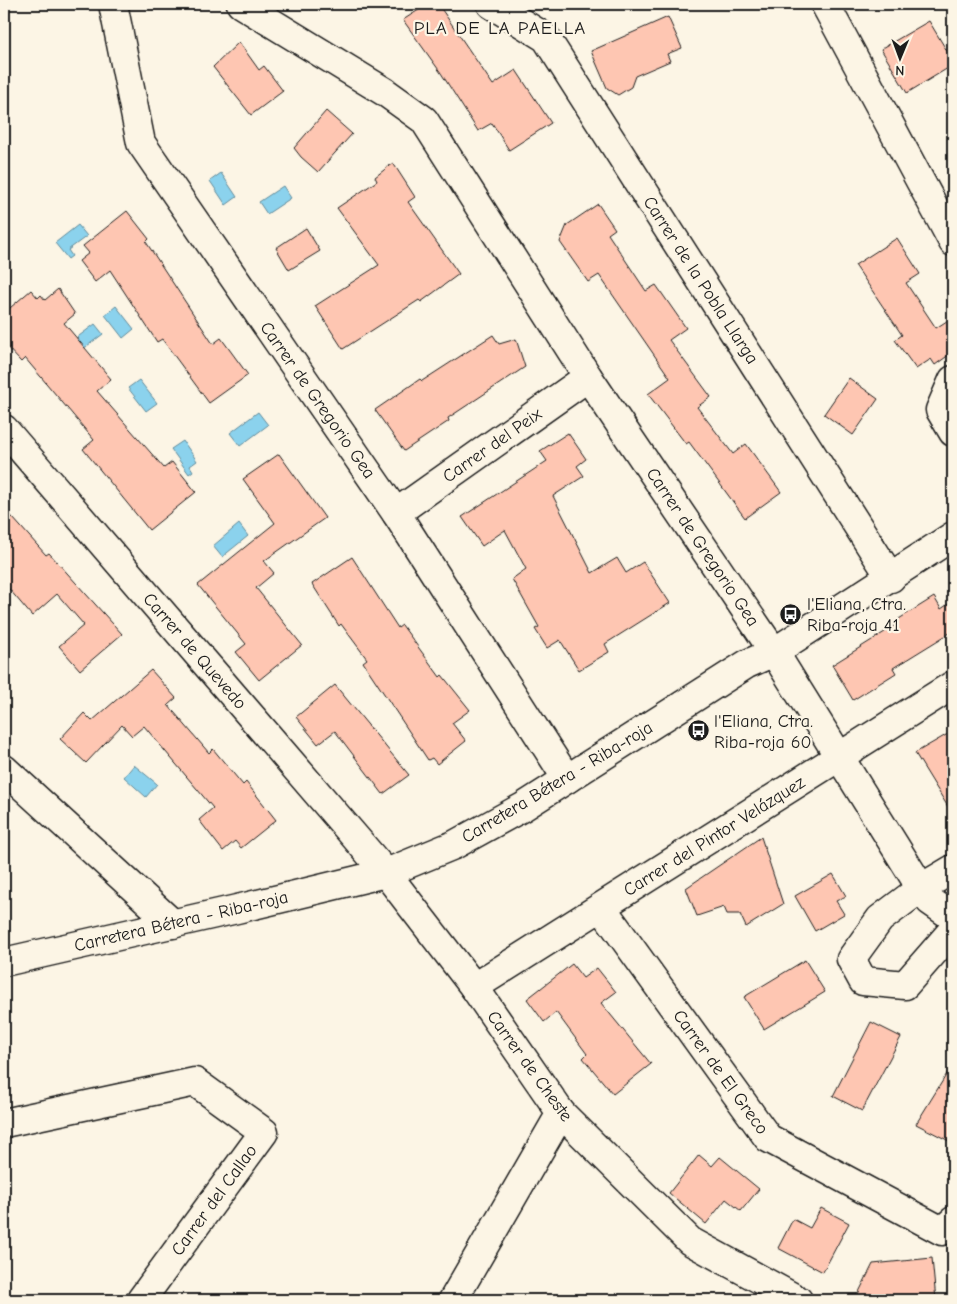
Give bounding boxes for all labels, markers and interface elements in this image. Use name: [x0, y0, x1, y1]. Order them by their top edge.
district label: PLA DE LA PAELLA: [414, 17, 586, 39]
north arrow: [874, 32, 924, 82]
text: N: [895, 62, 904, 79]
street label: Carrer de la Pobla Llarga: [638, 193, 763, 368]
street label: Carrer de Gregorio Gea: [255, 318, 380, 483]
street label: Carrer del Peix: [439, 403, 546, 487]
street label: Carrer de Gregorio Gea: [642, 464, 764, 631]
street label: Carrer de Quevedo: [138, 589, 251, 714]
place label: l'Eliana, Ctra. Riba-roja 41: [807, 594, 906, 636]
bus stop icon: l'Eliana, Ctra. Riba-roja 41: [779, 602, 803, 626]
place label: l'Eliana, Ctra. Riba-roja 60: [714, 711, 813, 753]
street label: Carretera Bétera - Riba-roja: [458, 717, 657, 848]
bus stop icon: l'Eliana, Ctra. Riba-roja 60: [686, 719, 710, 743]
street label: Carrer del Pintor Velázquez: [620, 772, 809, 901]
street label: Carretera Bétera - Riba-roja: [72, 887, 290, 956]
street label: Carrer de El Greco: [668, 1006, 773, 1139]
street label: Carrer de Cheste: [482, 1007, 577, 1126]
street label: Carrer del Callao: [167, 1141, 262, 1260]

